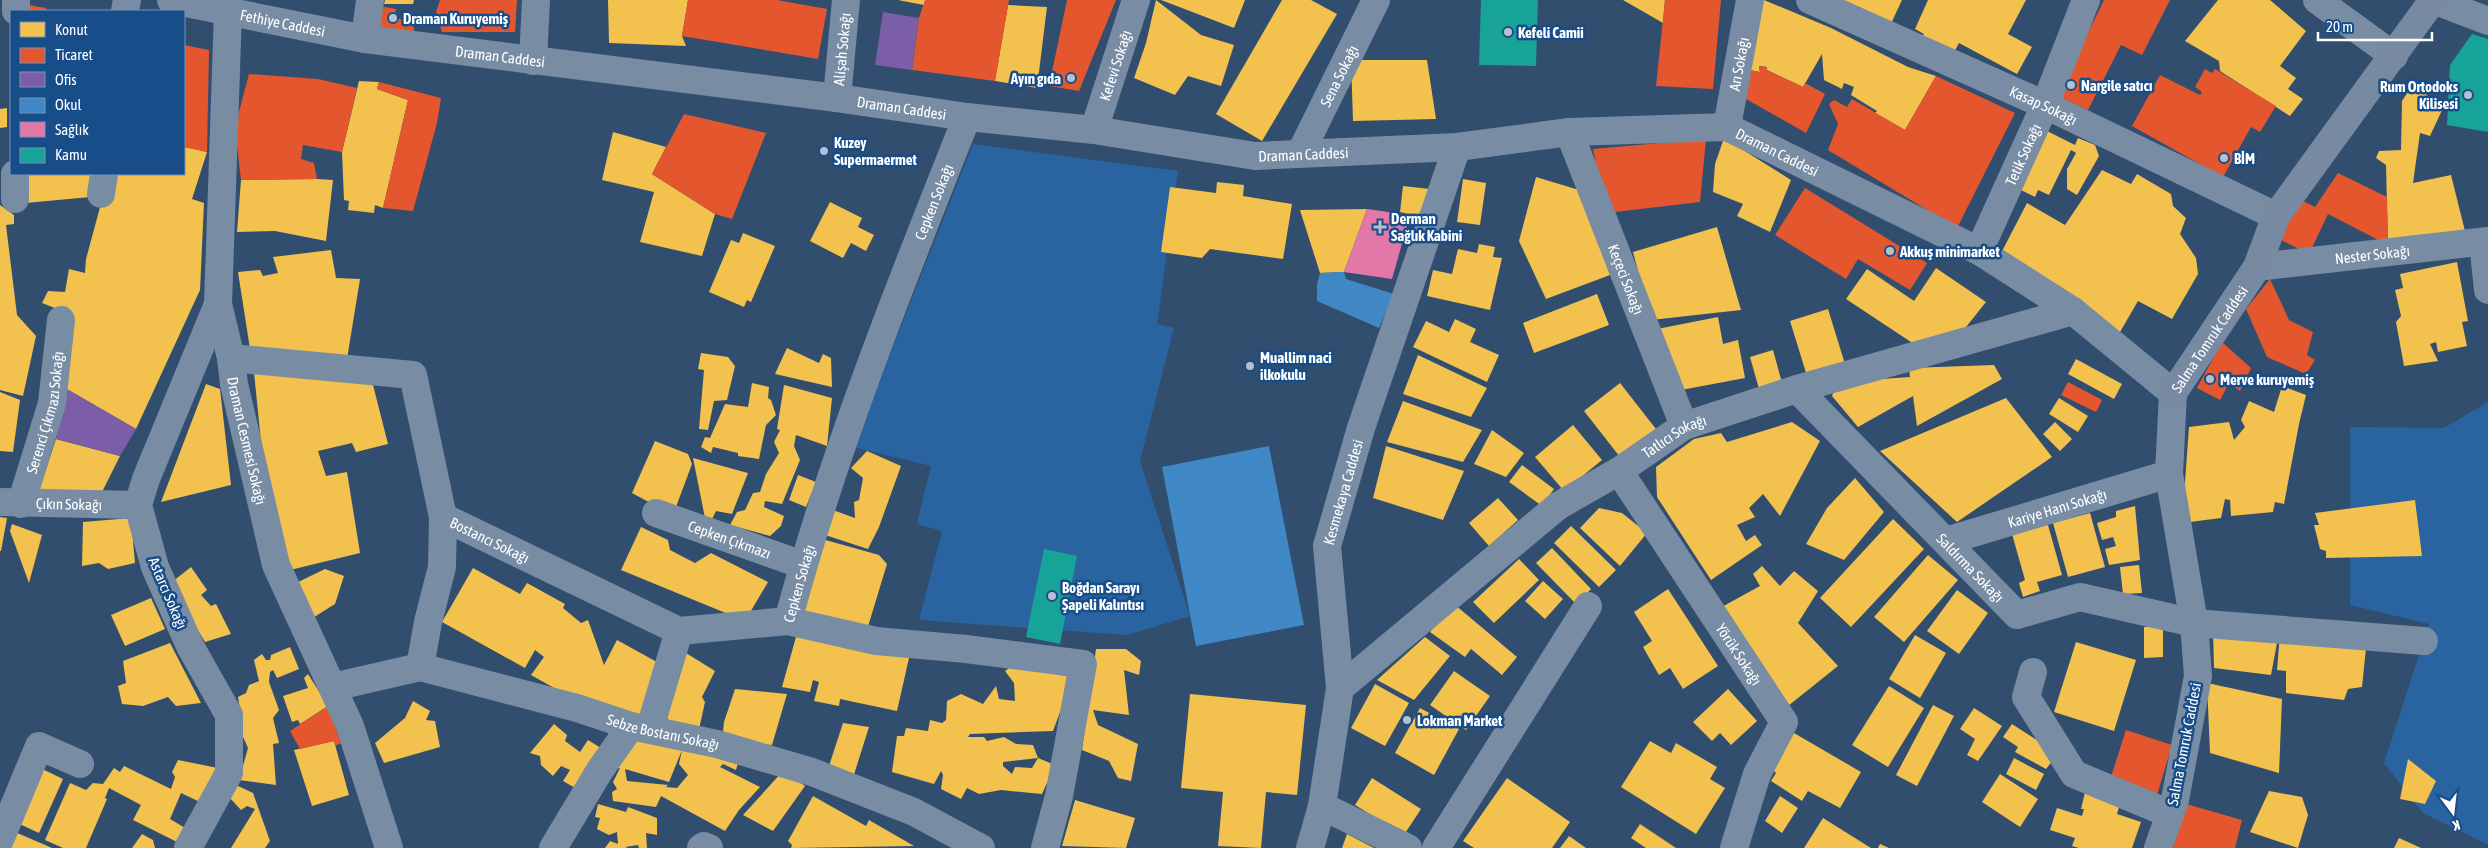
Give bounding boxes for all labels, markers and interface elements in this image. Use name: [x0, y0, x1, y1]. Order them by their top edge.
street label: Fethiye Caddesi: [239, 6, 327, 39]
legend: [10, 10, 185, 175]
place label: Draman Kuruyemiş: [403, 10, 509, 27]
scale bar: [2318, 10, 2432, 42]
marker: Draman Kuruyemiş: [387, 12, 399, 24]
street label: Alişah Sokağı: [830, 12, 853, 86]
text: 20 m: [2326, 18, 2353, 35]
text: Konut: [55, 21, 88, 38]
place label: Kefeli Camii: [1518, 24, 1584, 41]
marker: Kefeli Camii: [1502, 26, 1514, 38]
street label: Kefevi Sokağı: [1096, 28, 1134, 103]
street label: Arı Sokağı: [1725, 36, 1752, 92]
street label: Draman Caddesi: [454, 42, 546, 70]
street label: Sena Sokağı: [1316, 42, 1361, 109]
text: Ticaret: [55, 46, 93, 63]
place label: Ayın gıda: [1010, 70, 1061, 87]
text: Ofis: [55, 71, 77, 88]
marker: Ayın gıda: [1065, 72, 1077, 84]
place label: Nargile satıcı: [2081, 77, 2152, 94]
place label: Rum Ortodoks Kilisesi: [2380, 78, 2459, 112]
marker: Nargile satıcı: [2065, 79, 2077, 91]
street label: Kasap Sokağı: [2007, 82, 2080, 128]
marker: Rum Ortodoks Kilisesi: [2462, 89, 2474, 101]
street label: Draman Caddesi: [856, 93, 948, 122]
text: Okul: [55, 96, 82, 113]
text: Sağlık: [55, 121, 89, 138]
street label: Tetik Sokağı: [2001, 121, 2044, 188]
street label: Draman Caddesi: [1733, 124, 1822, 179]
place label: Kuzey Supermaermet: [834, 134, 918, 168]
street label: Draman Caddesi: [1258, 143, 1349, 164]
marker: Kuzey Supermaermet: [818, 145, 830, 157]
text: Kamu: [55, 146, 87, 163]
place label: BİM: [2234, 150, 2255, 167]
marker: BİM: [2218, 152, 2230, 164]
street label: Cepken Sokağı: [911, 161, 956, 242]
place label: Derman Sağlık Kabini: [1391, 210, 1462, 244]
marker: Derman Sağlık Kabini: [1373, 220, 1387, 234]
street label: Nester Sokağı: [2334, 241, 2411, 267]
street label: Keçeci Sokağı: [1605, 242, 1648, 317]
place label: Akkuş minimarket: [1899, 243, 2000, 260]
marker: Akkuş minimarket: [1884, 245, 1896, 257]
street label: Salma Tomruk Caddesi: [2167, 282, 2251, 395]
place label: Muallim naci ilkokulu: [1260, 349, 1332, 383]
street label: Serenci Çıkmazı Sokağı: [22, 350, 66, 475]
marker: Muallim naci ilkokulu: [1244, 360, 1256, 372]
place label: Merve kuruyemiş: [2220, 371, 2315, 388]
marker: Merve kuruyemiş: [2204, 373, 2216, 385]
street label: Draman Cesmesi Sokağı: [225, 376, 270, 506]
street label: Tatlıcı Sokağı: [1638, 411, 1708, 461]
street label: Kesmekaya Caddesi: [1319, 437, 1366, 547]
street label: Kariye Hanı Sokağı: [2006, 485, 2108, 530]
street label: Çıkın Sokağı: [36, 494, 102, 513]
street label: Bostancı Sokağı: [447, 513, 532, 566]
street label: Cepken Çıkmazı: [686, 517, 773, 561]
street label: Saldırma Sokağı: [1934, 530, 2008, 605]
street label: Cepken Sokağı: [780, 543, 818, 624]
street label: Astarcı Sokağı: [145, 555, 191, 631]
place label: Boğdan Sarayı Şapeli Kalıntısı: [1062, 579, 1144, 613]
marker: Boğdan Sarayı Şapeli Kalıntısı: [1046, 590, 1058, 602]
street label: Yörük Sokağı: [1713, 620, 1766, 688]
street label: Salma Tomruk Caddesi: [2164, 681, 2204, 807]
street label: Sebze Bostanı Sokağı: [605, 710, 721, 753]
place label: Lokman Market: [1417, 712, 1503, 729]
marker: Lokman Market: [1401, 714, 1413, 726]
north arrow: [2428, 788, 2478, 838]
text: K: [2451, 817, 2462, 834]

